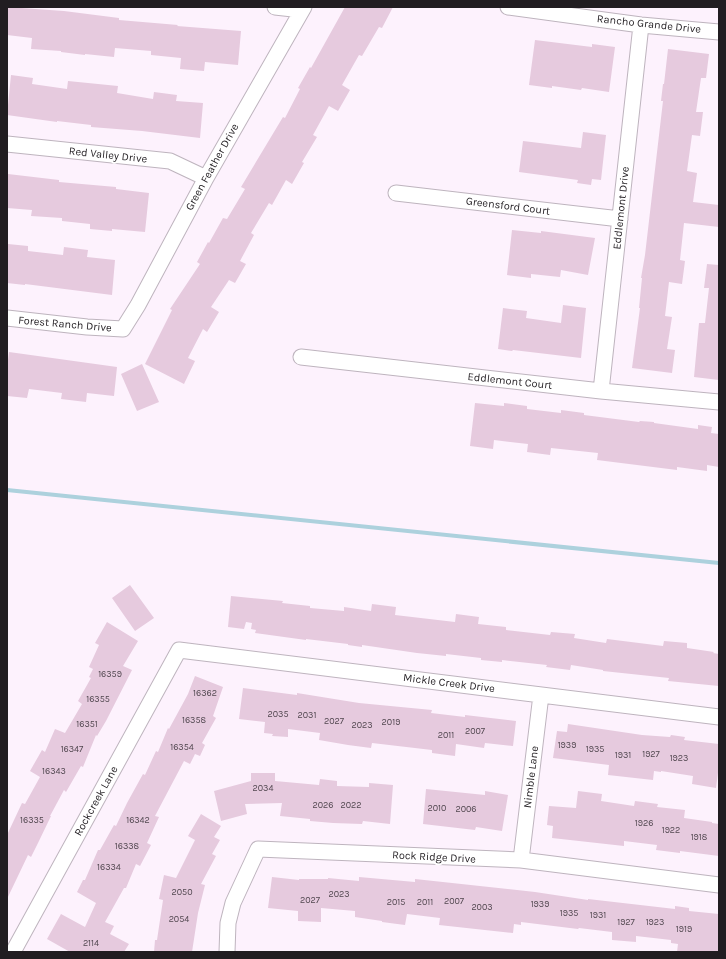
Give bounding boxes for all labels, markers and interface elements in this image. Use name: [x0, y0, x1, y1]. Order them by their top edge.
street label: Rancho Grande Drive: [596, 12, 702, 36]
street label: Green Feather Drive: [183, 121, 241, 213]
street label: Red Valley Drive: [68, 144, 148, 166]
street label: Eddlemont Drive: [610, 166, 632, 250]
street label: Greensford Court: [465, 194, 551, 218]
street label: Forest Ranch Drive: [18, 313, 113, 335]
street label: Eddlemont Court: [467, 370, 553, 392]
house number: 16359: [98, 669, 122, 679]
street label: Mickle Creek Drive: [402, 671, 496, 695]
house number: 16362: [193, 688, 217, 698]
house number: 16355: [86, 694, 110, 704]
house number: 2035: [268, 709, 288, 719]
house number: 2031: [298, 710, 316, 720]
house number: 16358: [182, 715, 206, 725]
house number: 2027: [324, 716, 345, 726]
house number: 2019: [382, 717, 400, 727]
house number: 16351: [76, 719, 98, 729]
house number: 2023: [351, 720, 373, 730]
house number: 2007: [465, 726, 486, 736]
house number: 2011: [438, 730, 454, 740]
house number: 1939: [558, 740, 576, 750]
house number: 16354: [170, 742, 194, 752]
house number: 16347: [61, 744, 84, 754]
house number: 1935: [586, 744, 604, 754]
street label: Nimble Lane: [521, 745, 541, 809]
house number: 1927: [642, 749, 661, 759]
house number: 1931: [615, 750, 631, 760]
house number: 1923: [670, 753, 688, 763]
street label: Rockcreek Lane: [71, 763, 121, 838]
house number: 16343: [42, 766, 66, 776]
house number: 2034: [253, 783, 273, 793]
house number: 2026: [313, 800, 333, 810]
house number: 2022: [341, 800, 362, 810]
house number: 2010: [428, 803, 446, 813]
house number: 2006: [455, 804, 477, 814]
house number: 16335: [20, 815, 44, 825]
house number: 16342: [126, 815, 150, 825]
house number: 1926: [635, 818, 653, 828]
house number: 1922: [662, 825, 680, 835]
house number: 1918: [691, 832, 708, 842]
house number: 16338: [115, 841, 140, 851]
street label: Rock Ridge Drive: [392, 848, 477, 866]
house number: 16334: [97, 862, 121, 872]
house number: 2050: [172, 887, 192, 897]
house number: 2023: [328, 889, 350, 899]
house number: 2027: [300, 895, 321, 905]
house number: 2007: [444, 896, 465, 906]
house number: 2015: [387, 897, 405, 907]
house number: 2011: [417, 897, 433, 907]
house number: 1939: [531, 899, 549, 909]
house number: 2003: [471, 902, 493, 912]
house number: 1935: [560, 908, 578, 918]
house number: 1931: [590, 910, 606, 920]
house number: 2054: [169, 914, 189, 924]
house number: 1927: [617, 917, 636, 927]
house number: 1923: [646, 917, 664, 927]
house number: 1919: [676, 924, 692, 934]
house number: 2114: [83, 938, 99, 948]

